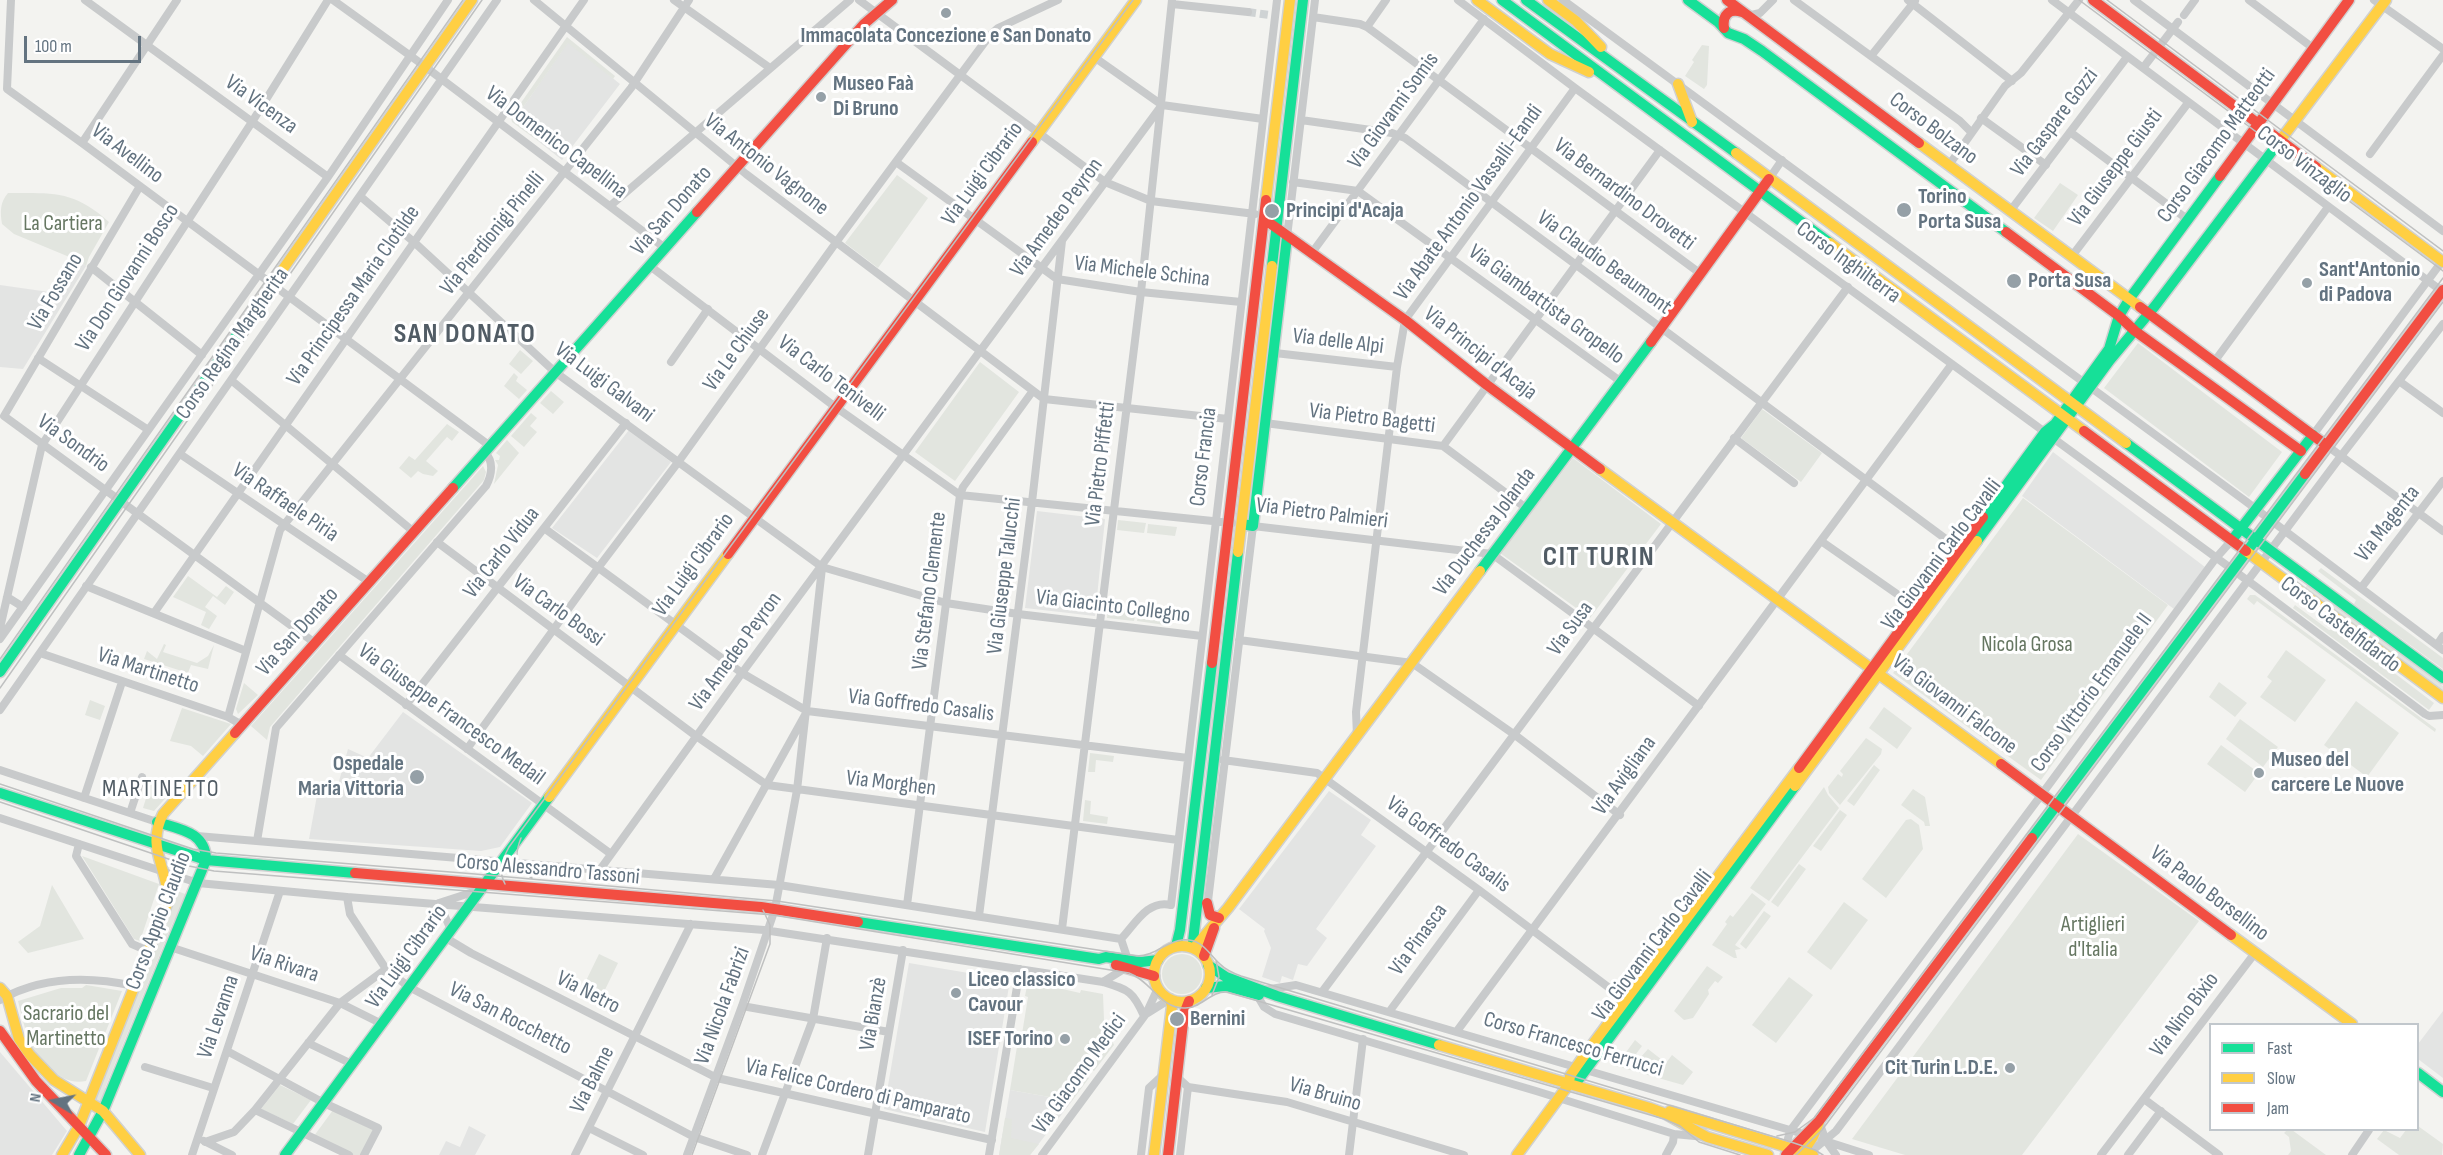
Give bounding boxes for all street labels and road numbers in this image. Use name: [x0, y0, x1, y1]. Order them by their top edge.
street label: Via Giovanni Somis: [1343, 48, 1445, 174]
street label: Via Gaspare Gozzi: [2006, 64, 2104, 182]
street label: Corso Giacomo Matteotti: [2152, 64, 2282, 228]
street label: Via Vicenza: [220, 70, 302, 140]
street label: Via Domenico Capellina: [480, 81, 632, 205]
street label: Corso Bolzano: [1884, 87, 1982, 171]
street label: Via Abate Antonio Vassalli-Eandi: [1389, 100, 1549, 306]
street label: Via Giuseppe Giusti: [2063, 104, 2169, 232]
street label: Via Antonio Vagnone: [699, 108, 833, 222]
street label: Via Luigi Cibrario: [937, 117, 1029, 231]
street label: Via Avellino: [86, 118, 168, 190]
street label: Corso Vinzaglio: [2251, 121, 2357, 209]
street label: Via Bernardino Drovetti: [1548, 133, 1700, 257]
street label: Via Amedeo Peyron: [1005, 153, 1109, 283]
street label: Via San Donato: [626, 161, 718, 261]
street label: Via Pierdionigi Pinelli: [435, 167, 551, 301]
street label: Via Don Giovanni Bosco: [70, 199, 186, 357]
street label: Via Principessa Maria Clotilde: [282, 201, 426, 391]
street label: Via Claudio Beaumont: [1531, 205, 1677, 321]
street label: Corso Inghilterra: [1791, 216, 1905, 310]
street label: Via Giambattista Gropello: [1463, 239, 1629, 371]
street label: Via Fossano: [23, 249, 89, 335]
street label: Via Michele Schina: [1073, 251, 1211, 293]
street label: Corso Regina Margherita: [171, 263, 295, 425]
street label: Via Principi d'Acaja: [1418, 302, 1542, 406]
street label: Via Le Chiuse: [698, 303, 776, 397]
street label: Via delle Alpi: [1291, 323, 1385, 361]
street label: Via Carlo Tenivelli: [772, 330, 890, 428]
street label: Via Luigi Galvani: [549, 337, 659, 429]
street label: Via Pietro Bagetti: [1308, 398, 1436, 440]
street label: Via Pietro Piffetti: [1080, 400, 1122, 528]
street label: Corso Francia: [1185, 406, 1223, 508]
street label: Via Sondrio: [32, 409, 114, 479]
street label: Via Raffaele Piria: [227, 458, 343, 548]
street label: Via Duchessa Jolanda: [1428, 463, 1542, 601]
street label: Via Giovanni Carlo Cavalli: [1876, 474, 2008, 636]
street label: Via Magenta: [2350, 481, 2426, 567]
street label: Via Pietro Palmieri: [1255, 493, 1389, 535]
street label: Via Giuseppe Talucchi: [982, 496, 1028, 656]
street label: Via Carlo Vidua: [458, 502, 546, 604]
street label: Via Luigi Cibrario: [648, 508, 740, 622]
street label: Via Stefano Clemente: [907, 511, 953, 671]
street label: Via Carlo Bossi: [507, 569, 609, 653]
street label: Corso Castelfidardo: [2275, 571, 2405, 679]
street label: Via San Donato: [251, 582, 345, 682]
street label: Via Giacinto Collegno: [1034, 584, 1192, 630]
street label: Via Amedeo Peyron: [684, 587, 788, 717]
street label: Via Susa: [1542, 597, 1600, 661]
street label: Corso Vittorio Emanuele II: [2026, 608, 2158, 778]
street label: Via Giuseppe Francesco Medail: [353, 638, 549, 792]
street label: Via Martinetto: [94, 642, 202, 700]
street label: Via Giovanni Falcone: [1886, 649, 2022, 761]
street label: Via Goffredo Casalis: [847, 684, 995, 728]
street label: Via Avigliana: [1587, 731, 1663, 821]
street label: Via Morghen: [845, 765, 937, 803]
street label: Via Goffredo Casalis: [1381, 791, 1515, 899]
street label: Via Paolo Borsellino: [2144, 841, 2274, 947]
street label: Corso Appio Claudio: [121, 848, 197, 994]
street label: Corso Alessandro Tassoni: [455, 849, 641, 891]
street label: Via Giovanni Carlo Cavalli: [1587, 865, 1719, 1027]
street label: Via Pinasca: [1384, 899, 1454, 981]
street label: Via Luigi Cibrario: [361, 900, 453, 1014]
street label: Via Rivara: [246, 941, 322, 989]
street label: Via Nicola Fabrizi: [690, 944, 756, 1068]
street label: Via Netro: [552, 966, 624, 1020]
street label: Via Nino Bixio: [2145, 968, 2225, 1062]
street label: Via Levanna: [192, 972, 246, 1062]
street label: Via Bianzè: [855, 975, 893, 1053]
street label: Via San Rocchetto: [444, 977, 576, 1061]
street label: Corso Francesco Ferrucci: [1480, 1007, 1666, 1083]
street label: Via Giacomo Medici: [1028, 1009, 1132, 1139]
street label: Via Balme: [565, 1042, 621, 1118]
street label: Via Felice Cordero di Pamparato: [743, 1053, 973, 1131]
street label: Via Bruino: [1286, 1072, 1364, 1118]

